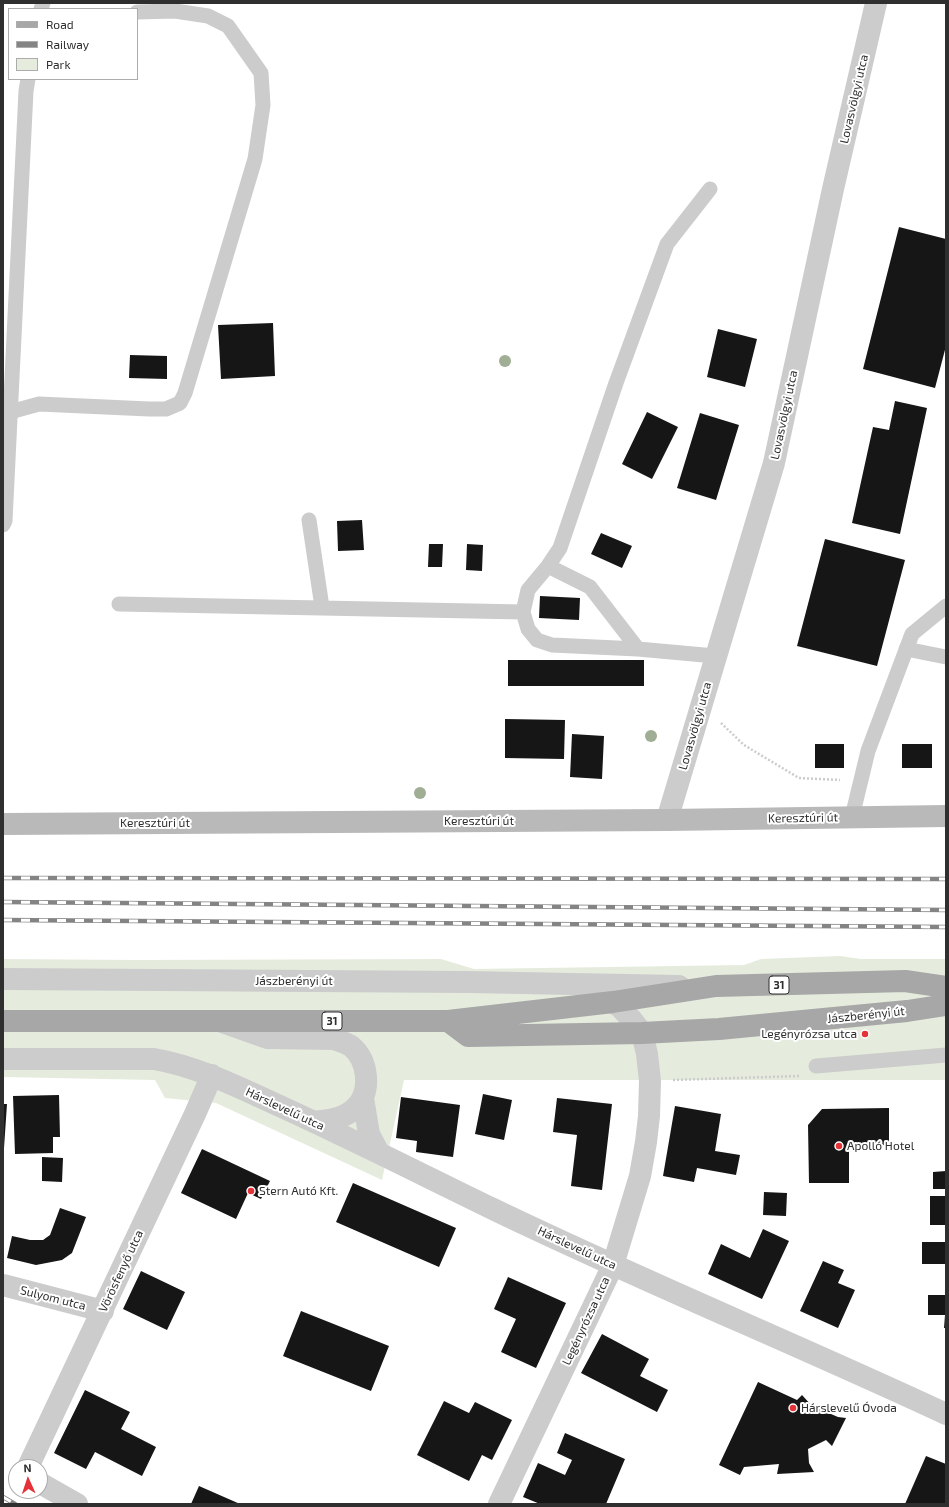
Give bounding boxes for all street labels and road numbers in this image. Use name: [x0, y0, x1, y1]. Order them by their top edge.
street label: Lovasvölgyi utca: [837, 53, 871, 145]
street label: Lovasvölgyi utca: [767, 369, 801, 461]
street label: Lovasvölgyi utca: [676, 680, 714, 772]
street label: Keresztúri út: [768, 810, 838, 826]
street label: Keresztúri út: [444, 814, 514, 828]
street label: Keresztúri út: [120, 816, 190, 830]
street label: Jászberényi út: [255, 974, 333, 988]
road number: 31: [769, 976, 789, 994]
street label: Jászberényi út: [827, 1004, 905, 1026]
road number: 31: [322, 1012, 342, 1030]
street label: Hárslevelű utca: [243, 1084, 327, 1134]
street label: Hárslevelű utca: [535, 1223, 619, 1273]
street label: Vörösfenyő utca: [96, 1228, 146, 1314]
street label: Legényrózsa utca: [559, 1275, 613, 1367]
street label: Sulyom utca: [19, 1283, 87, 1313]

